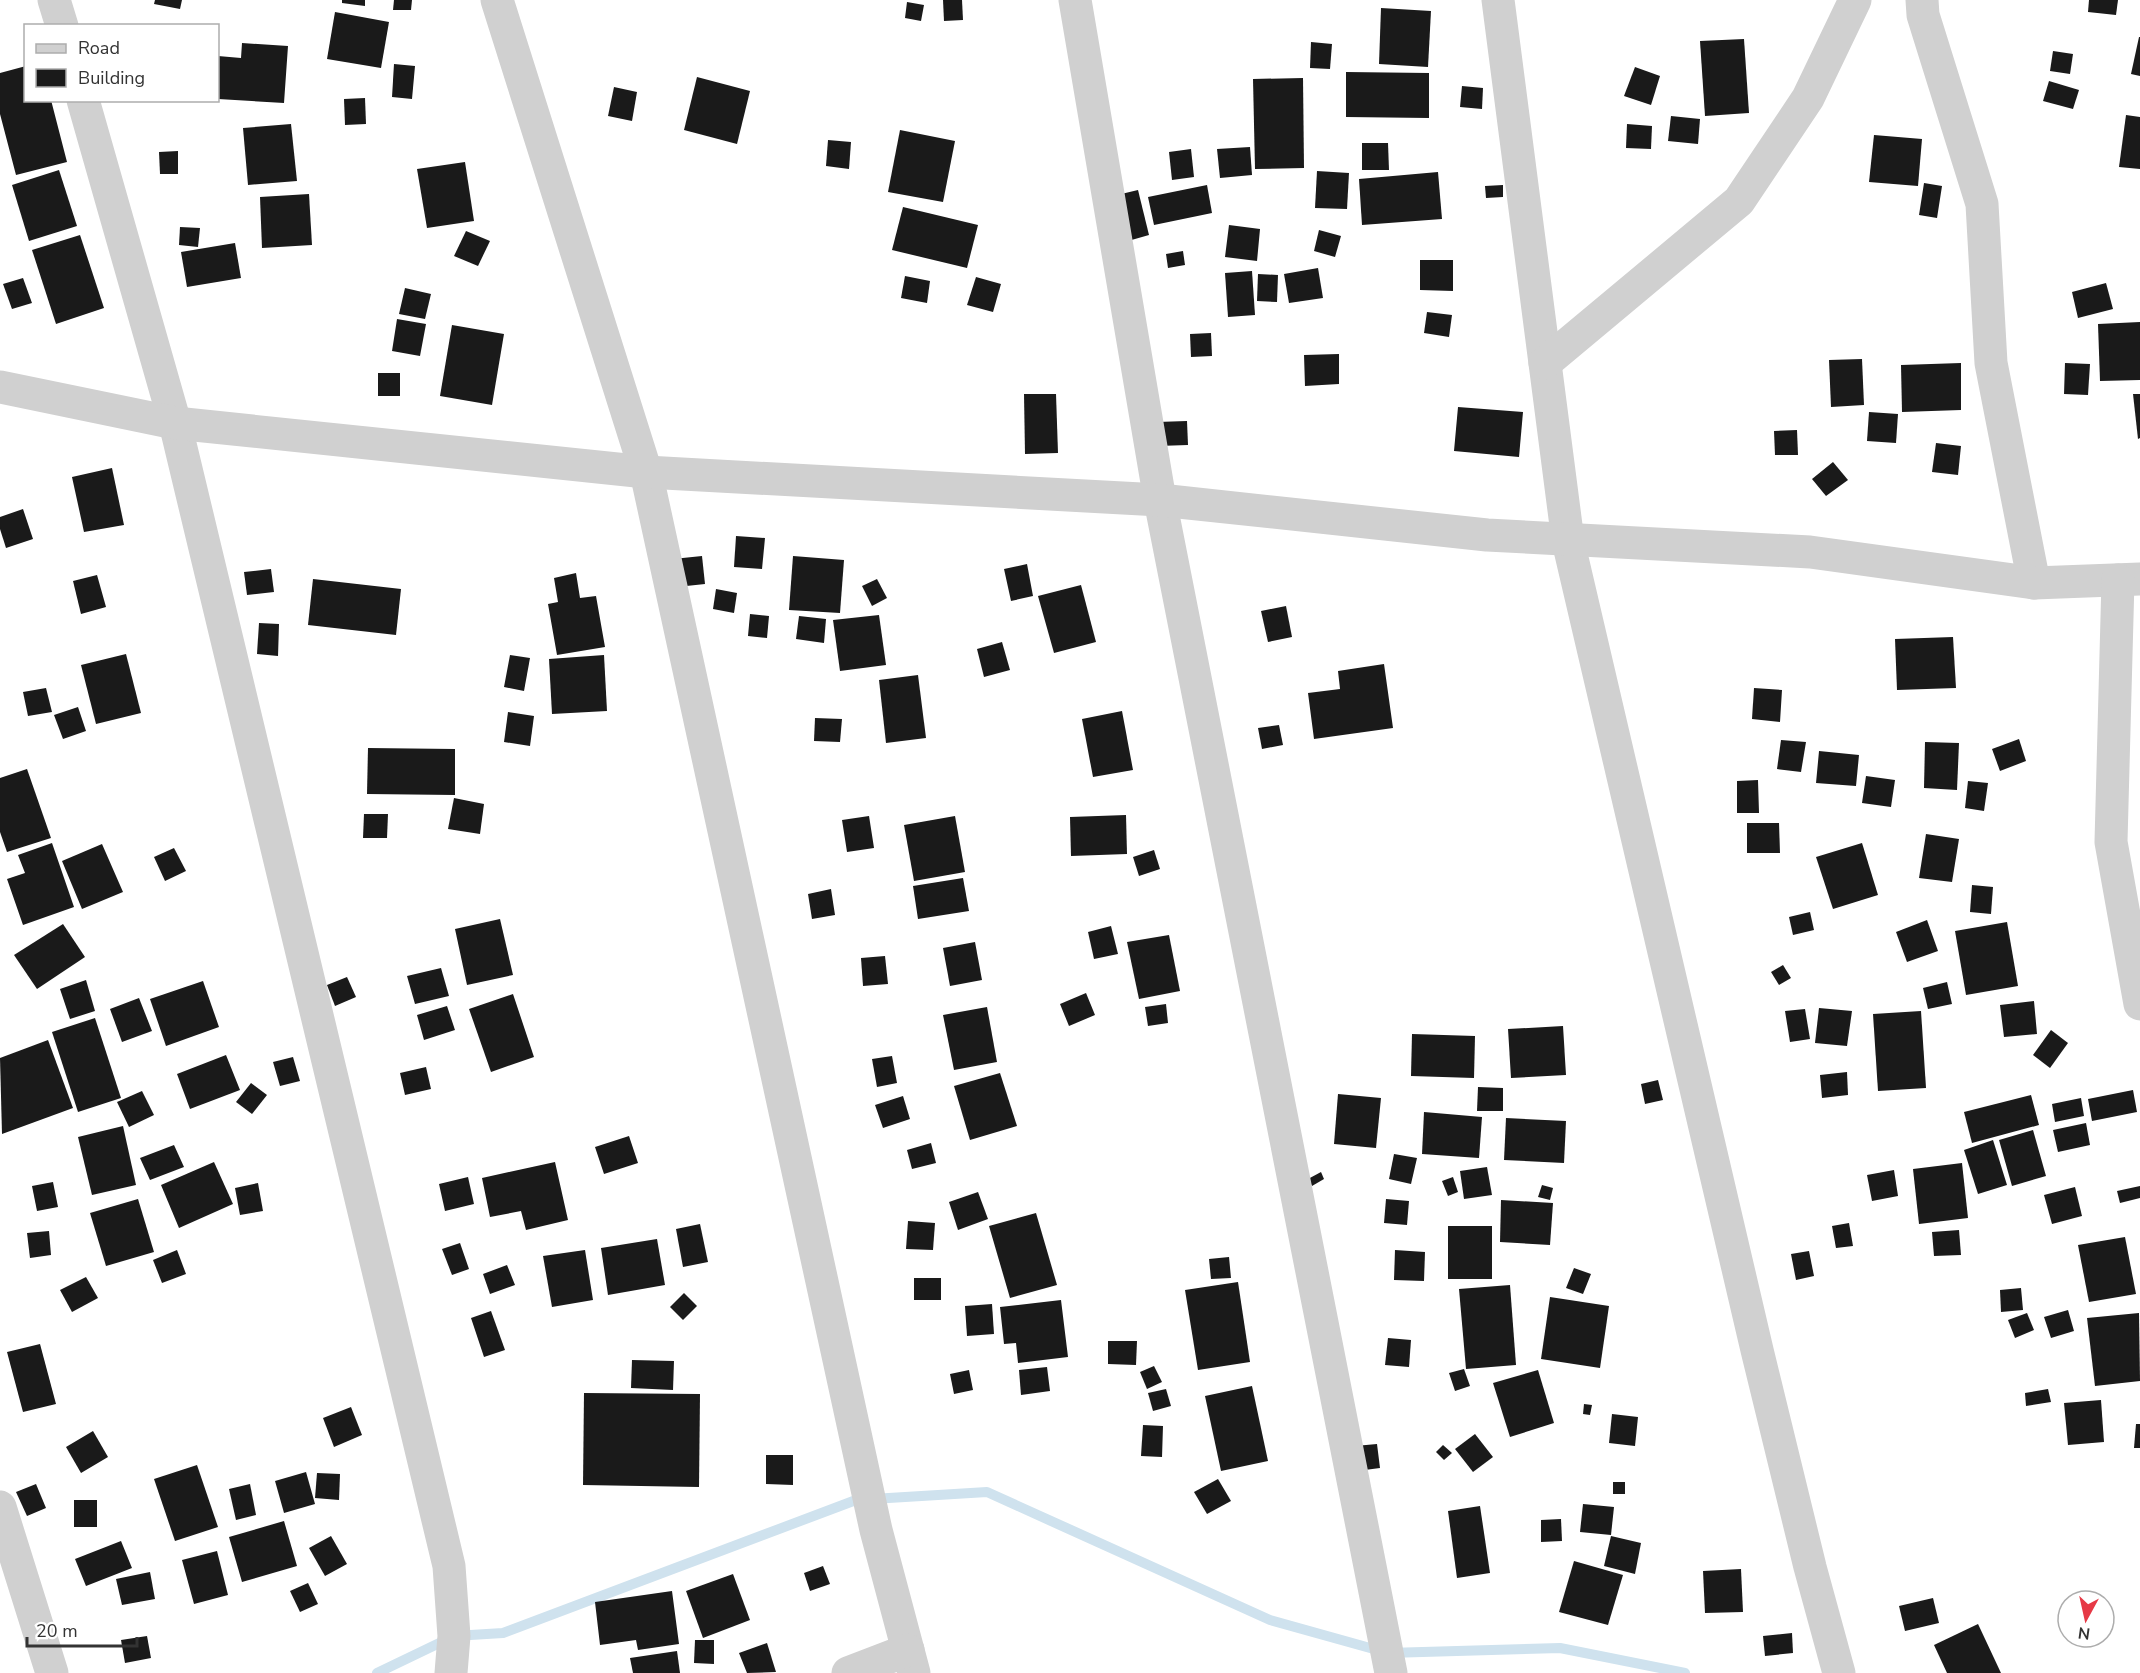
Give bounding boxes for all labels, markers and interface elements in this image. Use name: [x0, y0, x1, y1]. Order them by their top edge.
legend: [24, 24, 219, 102]
text: Road: [78, 36, 120, 60]
text: Building: [78, 66, 145, 90]
north arrow: [2056, 1589, 2116, 1649]
scale bar: [27, 1610, 136, 1648]
text: 20 m: [36, 1619, 78, 1643]
text: N: [2077, 1621, 2092, 1645]

